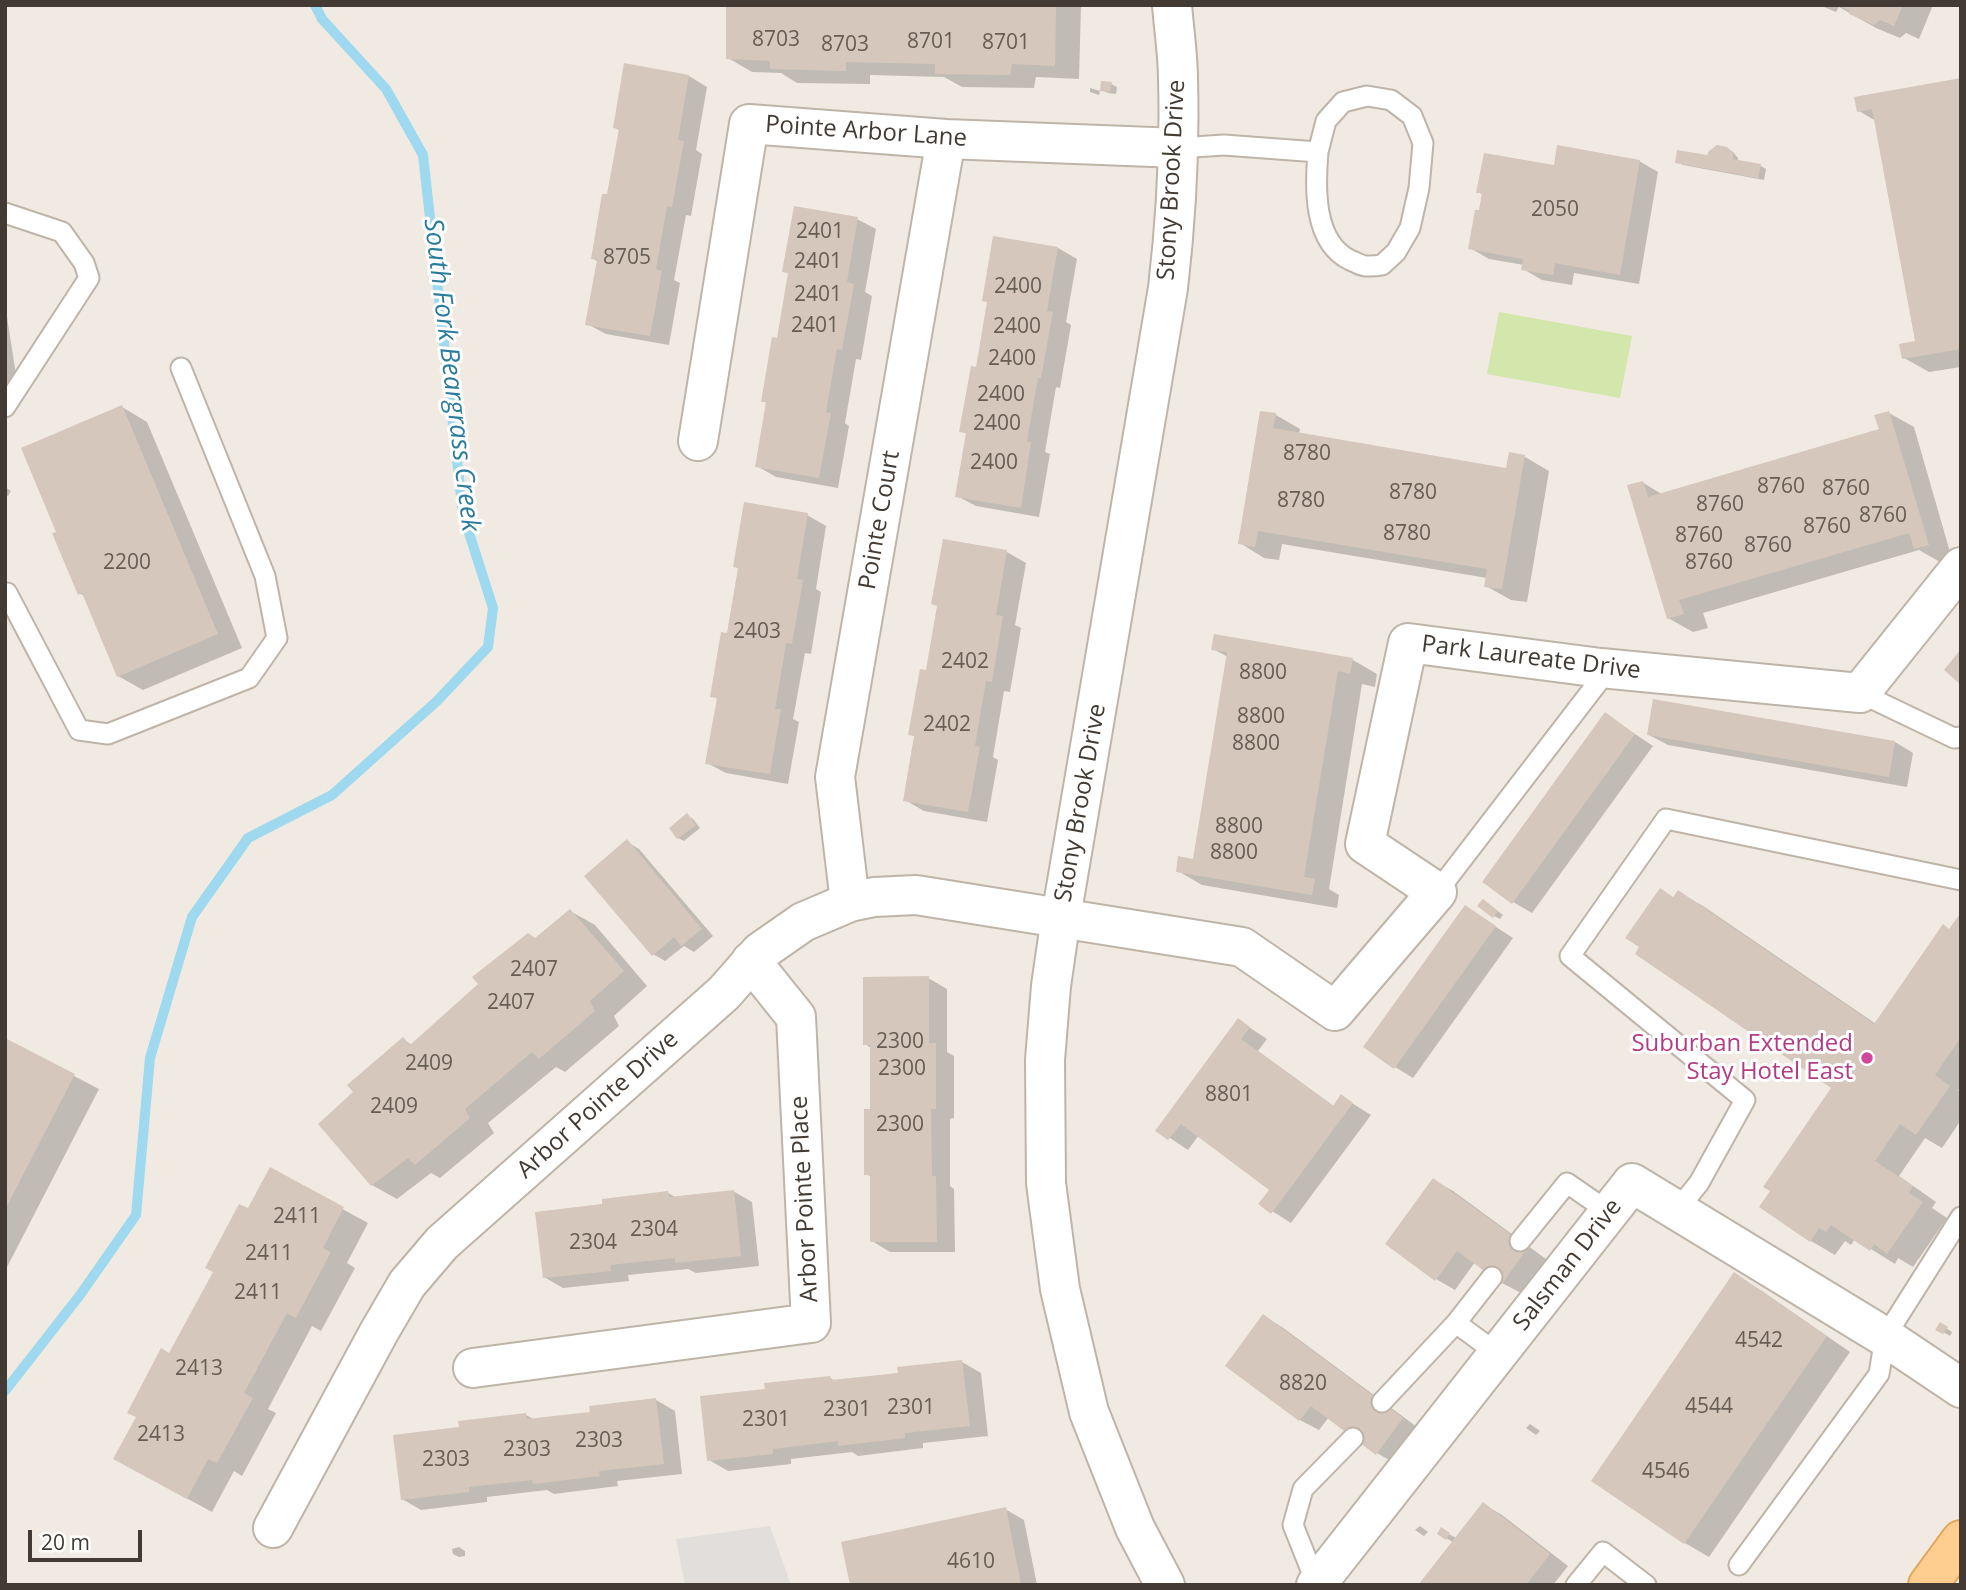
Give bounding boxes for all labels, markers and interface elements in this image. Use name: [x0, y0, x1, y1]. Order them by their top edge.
house number: 8703: [752, 27, 800, 53]
house number: 8701: [907, 29, 955, 55]
house number: 8701: [982, 30, 1030, 56]
house number: 8703: [821, 32, 869, 58]
street label: Stony Brook Drive: [1152, 79, 1192, 281]
street label: Pointe Arbor Lane: [764, 111, 968, 153]
house number: 2050: [1531, 197, 1579, 223]
water label: South Fork Beargrass Creek: [416, 217, 486, 533]
house number: 2401: [796, 219, 844, 245]
house number: 8705: [603, 245, 651, 271]
house number: 2401: [794, 249, 842, 275]
house number: 2400: [994, 274, 1042, 300]
house number: 2401: [794, 282, 842, 308]
house number: 2401: [791, 313, 839, 339]
house number: 2400: [993, 314, 1041, 340]
house number: 2400: [988, 346, 1036, 372]
house number: 2400: [977, 382, 1025, 408]
house number: 2400: [973, 411, 1021, 437]
house number: 8780: [1283, 441, 1331, 467]
street label: Pointe Court: [854, 448, 906, 592]
house number: 2400: [970, 450, 1018, 476]
house number: 8760: [1757, 474, 1805, 500]
house number: 8760: [1822, 476, 1870, 502]
house number: 8780: [1389, 480, 1437, 506]
house number: 8780: [1277, 488, 1325, 514]
house number: 8760: [1696, 492, 1744, 518]
house number: 8760: [1859, 503, 1907, 529]
house number: 8760: [1803, 514, 1851, 540]
house number: 8780: [1383, 521, 1431, 547]
house number: 8760: [1675, 523, 1723, 549]
house number: 8760: [1744, 533, 1792, 559]
house number: 2200: [103, 550, 151, 576]
house number: 8760: [1685, 550, 1733, 576]
house number: 2403: [733, 619, 781, 645]
street label: Park Laureate Drive: [1420, 630, 1642, 686]
house number: 2402: [941, 649, 989, 675]
house number: 8800: [1239, 660, 1287, 686]
street label: Stony Brook Drive: [1049, 702, 1113, 904]
house number: 8800: [1237, 704, 1285, 730]
house number: 2402: [923, 712, 971, 738]
house number: 8800: [1232, 731, 1280, 757]
house number: 8800: [1215, 814, 1263, 840]
house number: 8800: [1210, 840, 1258, 866]
house number: 2407: [510, 957, 558, 983]
house number: 2407: [487, 990, 535, 1016]
street label: Arbor Pointe Drive: [512, 1025, 684, 1185]
house number: 2300: [876, 1029, 924, 1055]
place label: Suburban Extended Stay Hotel East: [1631, 1030, 1853, 1086]
marker: Suburban Extended Stay Hotel East: [1859, 1050, 1875, 1066]
house number: 2409: [405, 1051, 453, 1077]
house number: 2300: [878, 1056, 926, 1082]
house number: 8801: [1205, 1082, 1253, 1108]
house number: 2409: [370, 1094, 418, 1120]
street label: Arbor Pointe Place: [785, 1095, 825, 1303]
house number: 2300: [876, 1112, 924, 1138]
street label: Salsman Drive: [1508, 1193, 1628, 1337]
house number: 2411: [273, 1204, 321, 1230]
house number: 2304: [630, 1217, 678, 1243]
house number: 2304: [569, 1230, 617, 1256]
house number: 2411: [245, 1241, 293, 1267]
house number: 2411: [234, 1280, 282, 1306]
house number: 4542: [1735, 1328, 1783, 1354]
house number: 2413: [175, 1356, 223, 1382]
house number: 8820: [1279, 1371, 1327, 1397]
house number: 4544: [1685, 1394, 1733, 1420]
house number: 2301: [887, 1395, 935, 1421]
house number: 2301: [823, 1397, 871, 1423]
house number: 2301: [742, 1407, 790, 1433]
house number: 2413: [137, 1422, 185, 1448]
house number: 2303: [575, 1428, 623, 1454]
house number: 2303: [503, 1437, 551, 1463]
house number: 2303: [422, 1447, 470, 1473]
house number: 4546: [1642, 1459, 1690, 1485]
scale bar: [32, 1516, 145, 1560]
text: 20 m: [41, 1528, 90, 1556]
house number: 4610: [947, 1549, 995, 1575]

